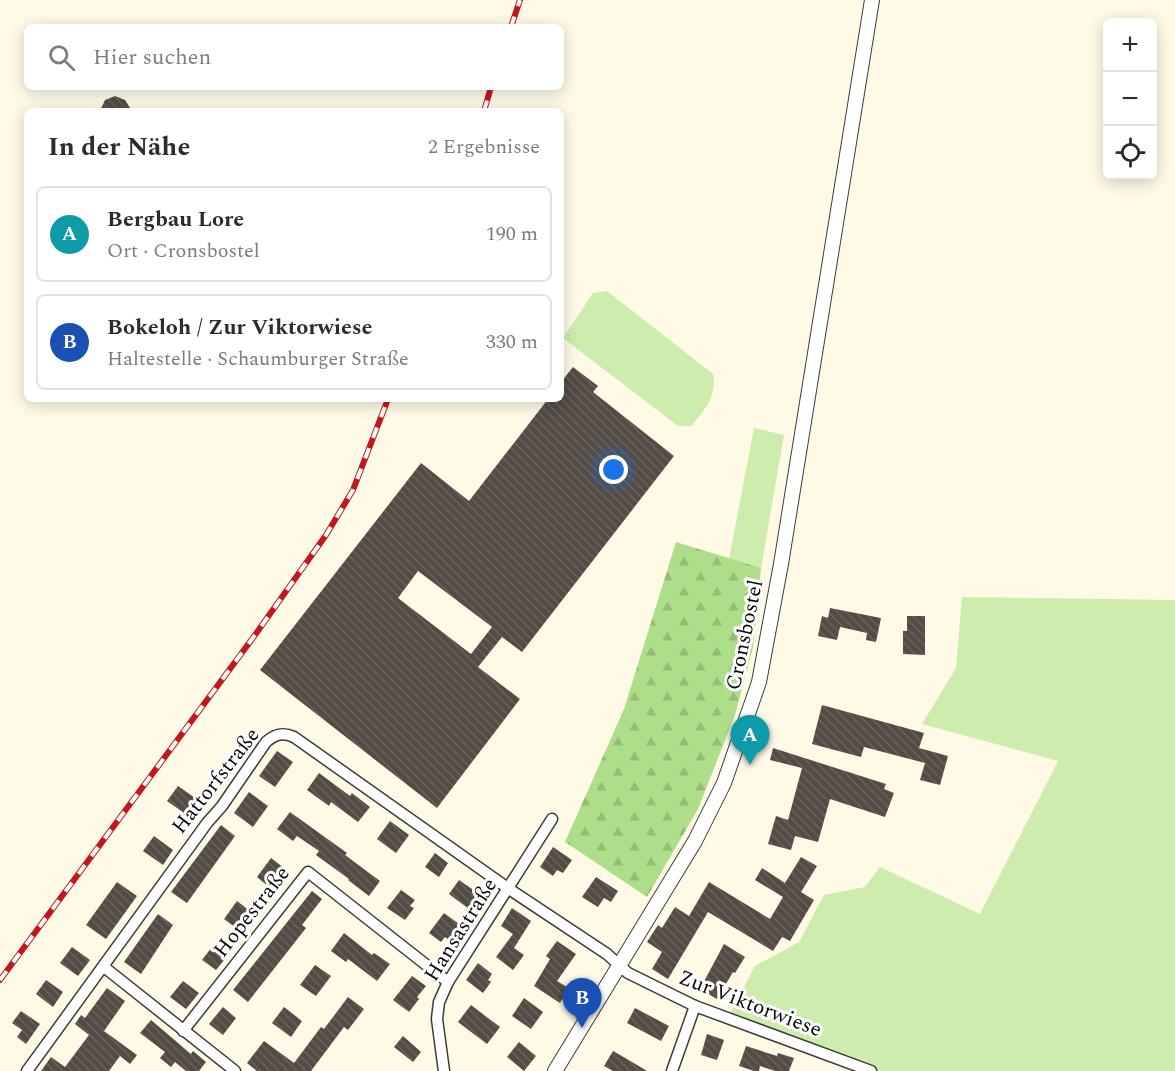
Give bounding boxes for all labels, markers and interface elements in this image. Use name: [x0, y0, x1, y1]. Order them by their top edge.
map controls: [1103, 18, 1157, 180]
button: +: [1103, 18, 1157, 72]
search box: [24, 24, 564, 90]
icon: search: [45, 41, 78, 74]
text: Hier suchen: [93, 41, 211, 74]
button: −: [1103, 72, 1157, 126]
button: locate: [1103, 126, 1157, 180]
text: In der Nähe: [48, 127, 190, 167]
text: 2 Ergebnisse: [428, 132, 540, 162]
text: Bergbau Lore: [107, 203, 244, 236]
text: A: [62, 219, 77, 249]
text: 190 m: [486, 219, 538, 249]
text: Ort · Cronsbostel: [107, 236, 260, 266]
text: Bokeloh / Zur Viktorwiese: [107, 311, 372, 344]
text: B: [62, 327, 77, 357]
text: 330 m: [486, 327, 538, 357]
text: Haltestelle · Schaumburger Straße: [107, 344, 409, 374]
your location: [599, 455, 628, 484]
street label: Cronsbostel: [718, 577, 772, 693]
pin: A: [730, 716, 770, 765]
street label: Hattorfstraße: [164, 721, 268, 841]
street label: Hopestraße: [206, 859, 298, 965]
street label: Hansastraße: [416, 872, 506, 988]
street label: Zur Viktorwiese: [674, 962, 826, 1046]
pin: B: [562, 978, 602, 1028]

